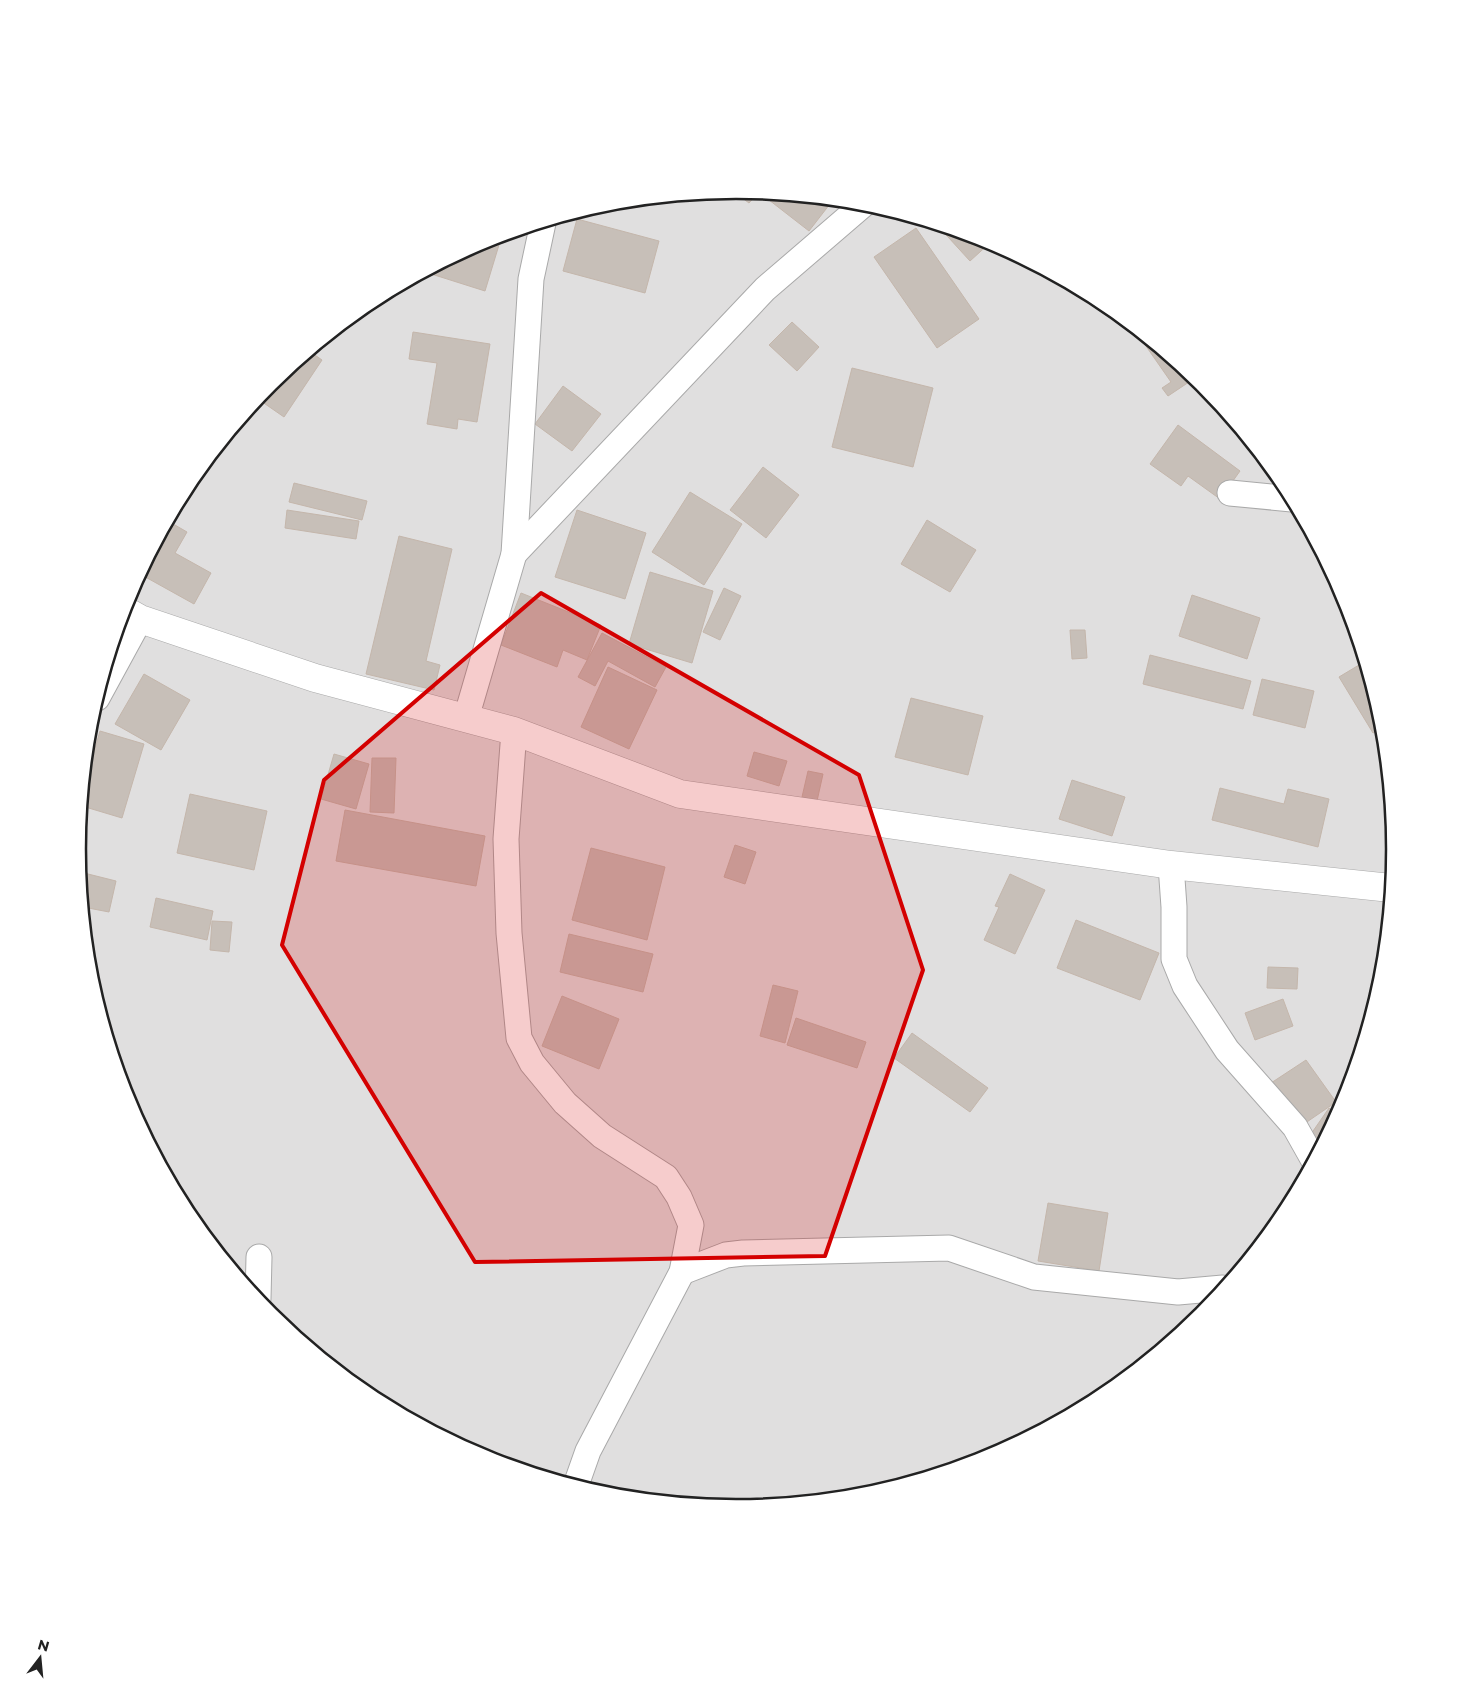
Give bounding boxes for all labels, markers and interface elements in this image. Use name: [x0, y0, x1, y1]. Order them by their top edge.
north arrow: [15, 1633, 65, 1683]
text: N: [36, 1635, 52, 1656]

